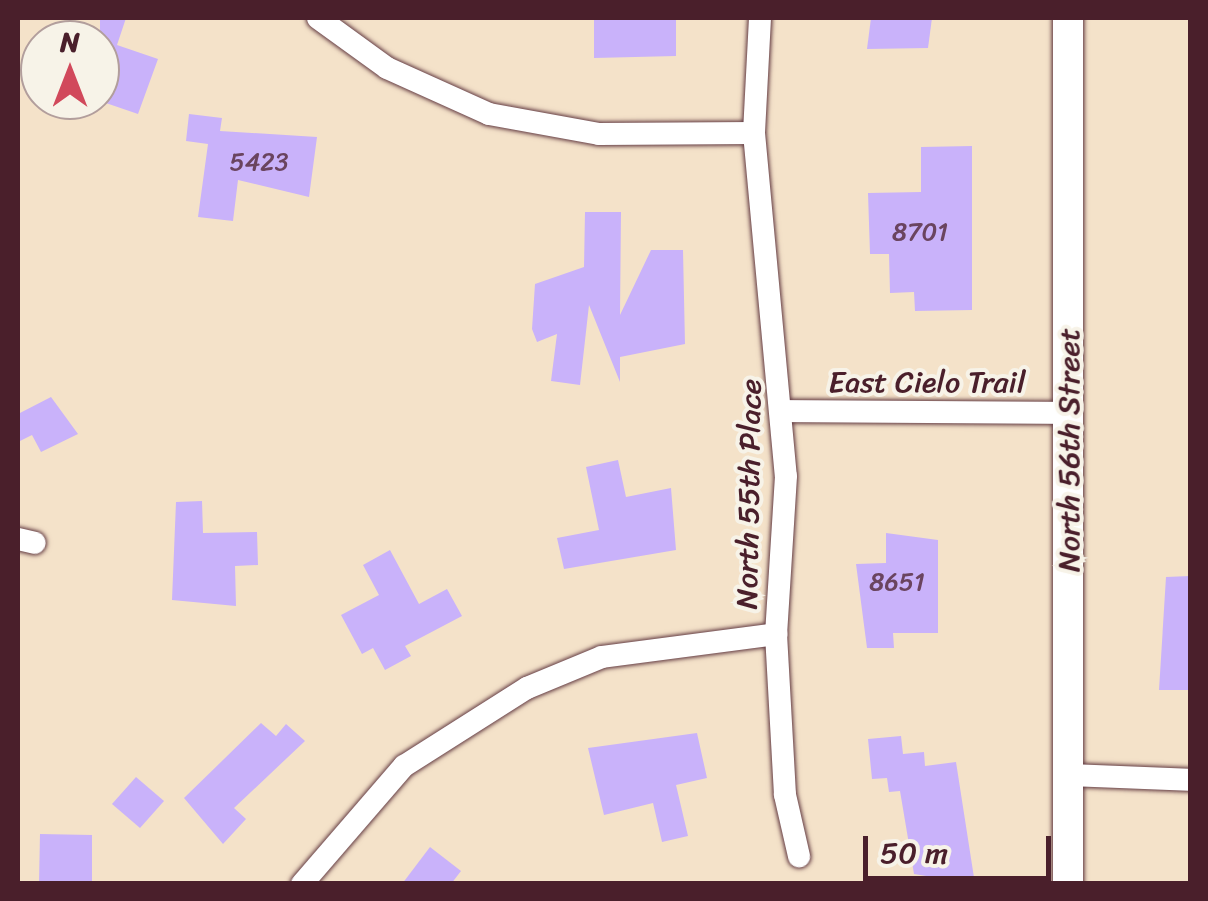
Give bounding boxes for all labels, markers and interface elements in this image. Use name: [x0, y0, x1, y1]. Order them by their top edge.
text: N: [60, 17, 80, 66]
north arrow: [20, 20, 120, 120]
house number: 5423: [229, 147, 289, 177]
house number: 8701: [892, 217, 948, 247]
street label: North 56th Street: [1051, 328, 1087, 572]
street label: East Cielo Trail: [828, 364, 1026, 400]
street label: North 55th Place: [729, 378, 769, 610]
house number: 8651: [869, 567, 925, 597]
scale bar: [868, 816, 1056, 878]
text: 50 m: [880, 826, 948, 880]

